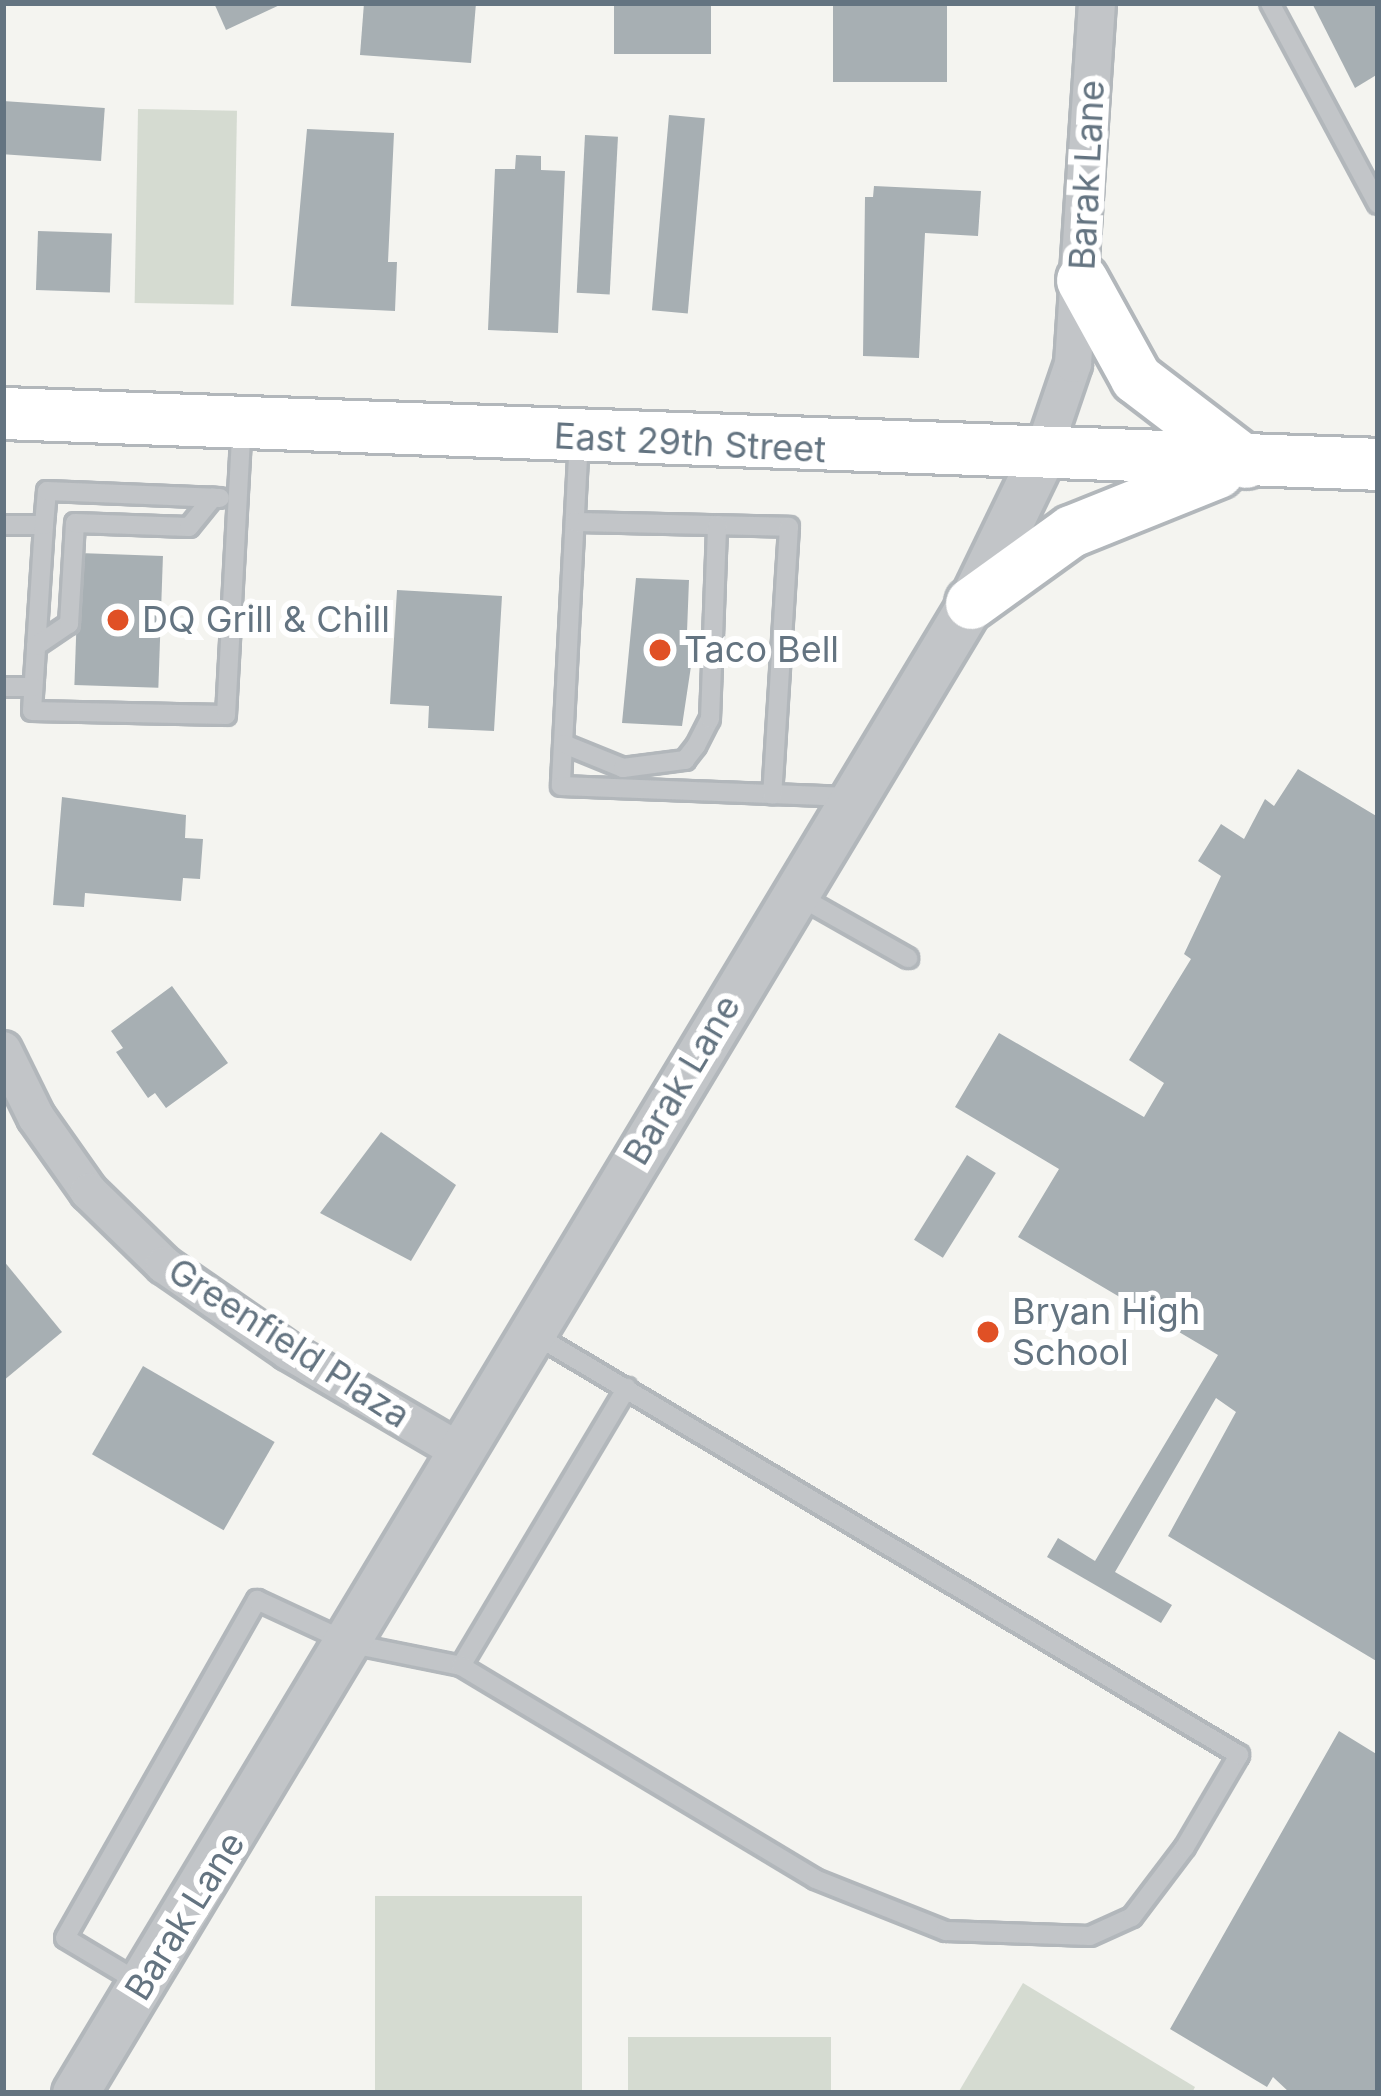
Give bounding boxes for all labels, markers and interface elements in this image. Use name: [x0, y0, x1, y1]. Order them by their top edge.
street label: Barak Lane: [1060, 79, 1114, 271]
street label: East 29th Street: [553, 414, 827, 472]
place label: DQ Grill & Chill: [142, 598, 390, 642]
marker: DQ Grill & Chill: [105, 607, 131, 633]
place label: Taco Bell: [684, 628, 839, 672]
marker: Taco Bell: [647, 637, 673, 663]
street label: Barak Lane: [614, 987, 750, 1173]
street label: Greenfield Plaza: [160, 1249, 418, 1437]
place label: Bryan High School: [1012, 1289, 1200, 1374]
marker: Bryan High School: [975, 1319, 1001, 1345]
street label: Barak Lane: [116, 1824, 254, 2008]

